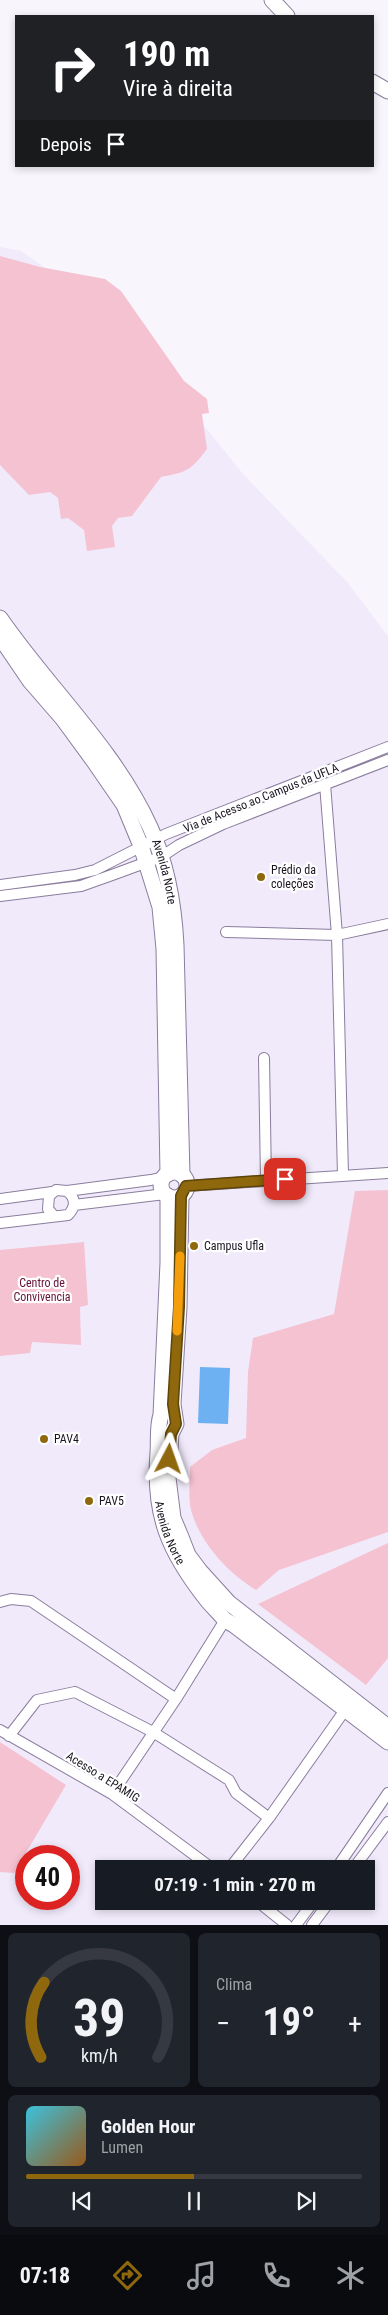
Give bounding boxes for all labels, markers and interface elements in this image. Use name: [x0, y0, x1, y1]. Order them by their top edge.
text: 190 m: [123, 34, 210, 75]
icon: right: [40, 35, 105, 100]
text: Vire à direita: [123, 76, 233, 101]
icon: arrive: [102, 130, 130, 158]
text: Depois: [40, 133, 92, 156]
street label: Via de Acesso ao Campus da UFLA: [181, 760, 341, 836]
street label: Avenida Norte: [149, 837, 179, 906]
place label: Prédio da coleções: [271, 863, 316, 891]
marker: Prédio da coleções: [255, 871, 267, 883]
pin: [264, 1158, 306, 1200]
icon: arrive: [271, 1165, 299, 1193]
place label: Campus Ufla: [204, 1239, 264, 1253]
marker: Campus Ufla: [188, 1240, 200, 1252]
park label: Centro de Convivencia: [13, 1276, 71, 1304]
place label: PAV4: [54, 1432, 79, 1446]
position arrow: [142, 1432, 194, 1484]
marker: PAV4: [38, 1433, 50, 1445]
place label: PAV5: [99, 1494, 124, 1508]
marker: PAV5: [83, 1495, 95, 1507]
street label: Avenida Norte: [152, 1500, 188, 1567]
street label: Acesso a EPAMIG: [64, 1749, 142, 1805]
speed limit sign: 40: [15, 1845, 80, 1910]
text: 07:19 · 1 min · 270 m: [154, 1873, 316, 1896]
text: Clima: [216, 1975, 252, 1994]
text: 39: [73, 1988, 125, 2049]
text: 19°: [262, 2000, 316, 2044]
text: −: [216, 2007, 230, 2040]
text: +: [348, 2007, 362, 2040]
text: km/h: [81, 2045, 117, 2066]
text: Golden Hour: [101, 2115, 195, 2138]
text: Lumen: [101, 2138, 143, 2157]
icon: previous: [68, 2187, 96, 2215]
icon: pause: [180, 2187, 208, 2215]
icon: next: [292, 2187, 320, 2215]
icon: directions: [110, 2258, 145, 2293]
icon: music: [184, 2258, 219, 2293]
icon: phone: [259, 2258, 294, 2293]
icon: climate: [333, 2258, 368, 2293]
text: 07:18: [20, 2263, 70, 2288]

